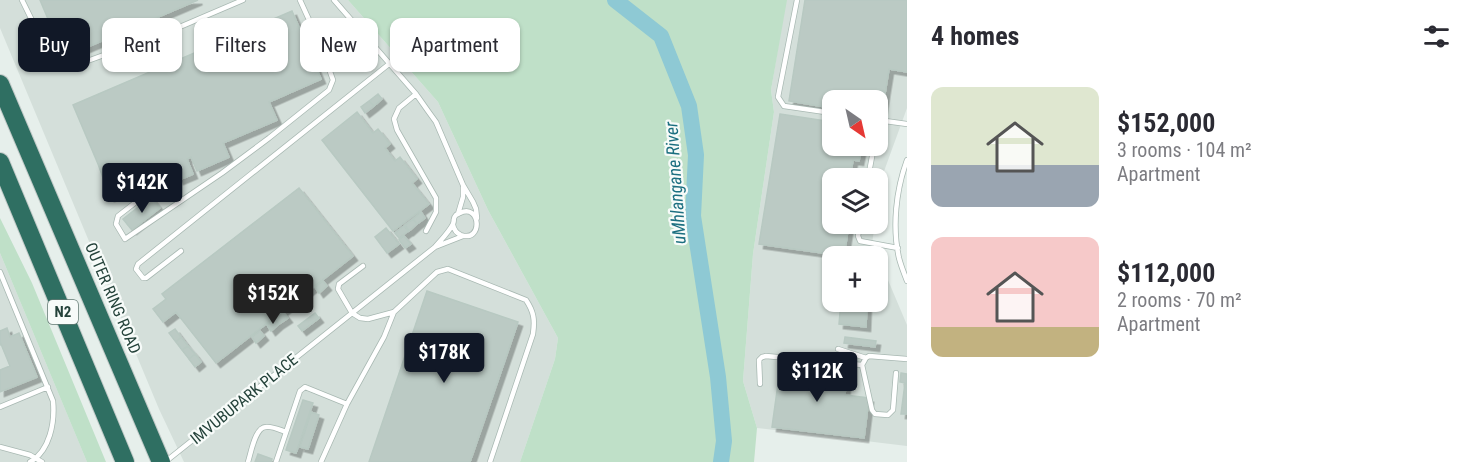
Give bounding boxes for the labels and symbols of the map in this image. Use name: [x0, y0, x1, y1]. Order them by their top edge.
north arrow: [822, 90, 888, 156]
water label: uMhlangane River: [660, 120, 690, 245]
pin: $142K: [100, 163, 184, 214]
street label: OUTER RING ROAD: [81, 240, 145, 356]
pin: $152K: [231, 274, 315, 325]
road number: N2: [48, 300, 78, 324]
pin: $178K: [402, 333, 486, 384]
street label: IMVUBUPARK PLACE: [187, 350, 301, 448]
pin: $112K: [775, 352, 859, 403]

